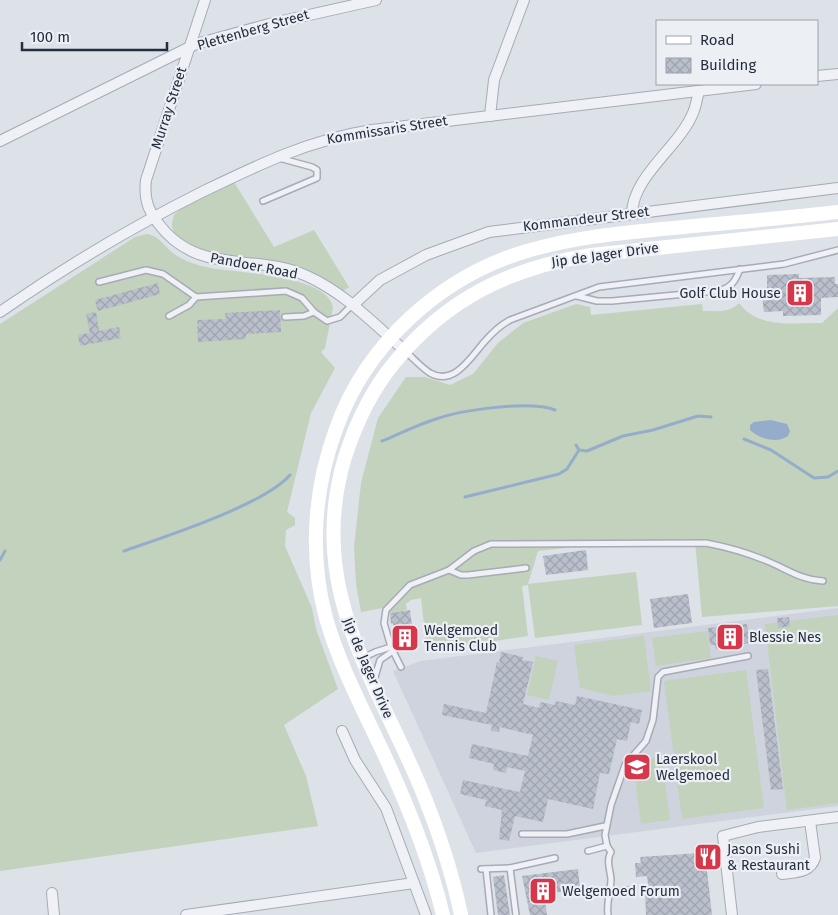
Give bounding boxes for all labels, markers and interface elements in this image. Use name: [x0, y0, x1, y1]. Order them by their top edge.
street label: Plettenberg Street: [195, 6, 312, 54]
scale bar: [22, 20, 168, 52]
legend: [656, 20, 818, 85]
text: 100 m: [30, 28, 70, 46]
text: Road: [700, 31, 735, 49]
text: Building: [700, 56, 756, 74]
street label: Murray Street: [148, 64, 191, 151]
street label: Kommissaris Street: [325, 112, 450, 148]
street label: Kommandeur Street: [522, 203, 651, 235]
street label: Jip de Jager Drive: [550, 239, 660, 271]
street label: Pandoer Road: [209, 249, 299, 283]
building icon: Golf Club House: [785, 278, 815, 308]
place label: Golf Club House: [680, 285, 781, 302]
street label: Jip de Jager Drive: [339, 615, 397, 721]
place label: Welgemoed Tennis Club: [424, 622, 498, 655]
building icon: Blessie Nes: [715, 622, 745, 652]
building icon: Welgemoed Tennis Club: [390, 623, 420, 653]
place label: Blessie Nes: [749, 629, 822, 646]
place label: Laerskool Welgemoed: [656, 751, 730, 784]
school or university icon: Laerskool Welgemoed: [622, 752, 652, 782]
place label: Jason Sushi & Restaurant: [727, 841, 811, 874]
restaurant icon: Jason Sushi & Restaurant: [693, 842, 723, 872]
building icon: Welgemoed Forum: [528, 876, 558, 906]
place label: Welgemoed Forum: [562, 883, 680, 900]

